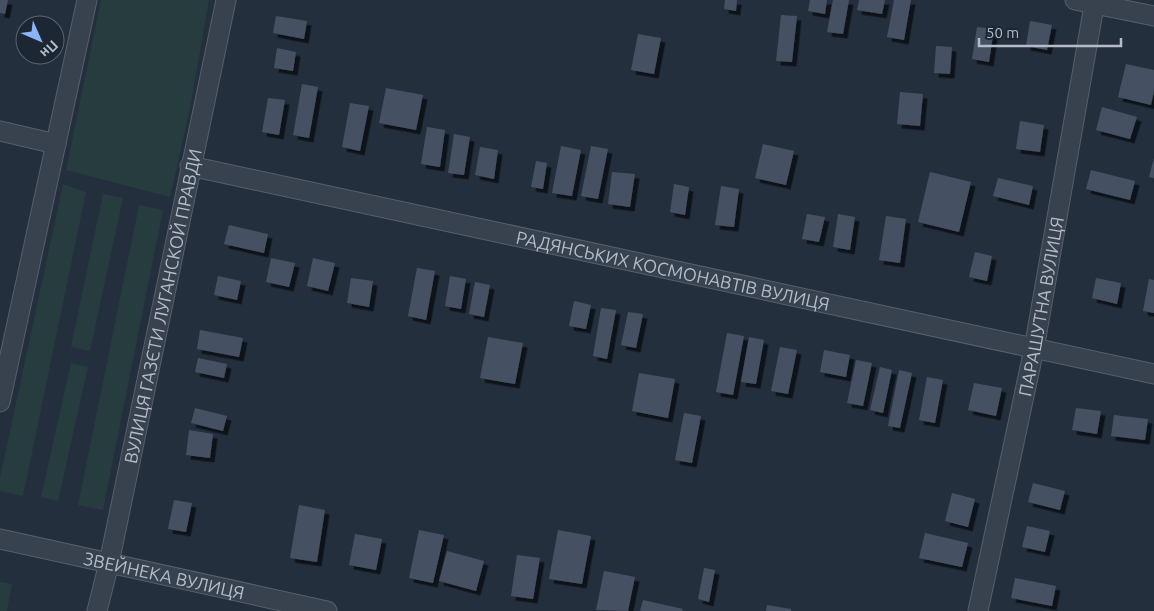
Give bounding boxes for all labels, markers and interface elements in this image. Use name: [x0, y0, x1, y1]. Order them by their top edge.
north arrow: [15, 15, 65, 65]
scale bar: [979, 15, 1122, 47]
text: 50 m: [986, 24, 1019, 41]
text: Пн: [37, 37, 61, 61]
street label: ВУЛИЦЯ ГАЗЄТИ ЛУГАНСКОЙ ПРАВДИ: [120, 147, 205, 465]
street label: ПАРАШУТНА ВУЛИЦЯ: [1014, 215, 1067, 398]
street label: РАДЯНСЬКИХ КОСМОНАВТІВ ВУЛИЦЯ: [514, 227, 831, 314]
street label: ЗВЕЙНЕКА ВУЛИЦЯ: [82, 548, 246, 603]

